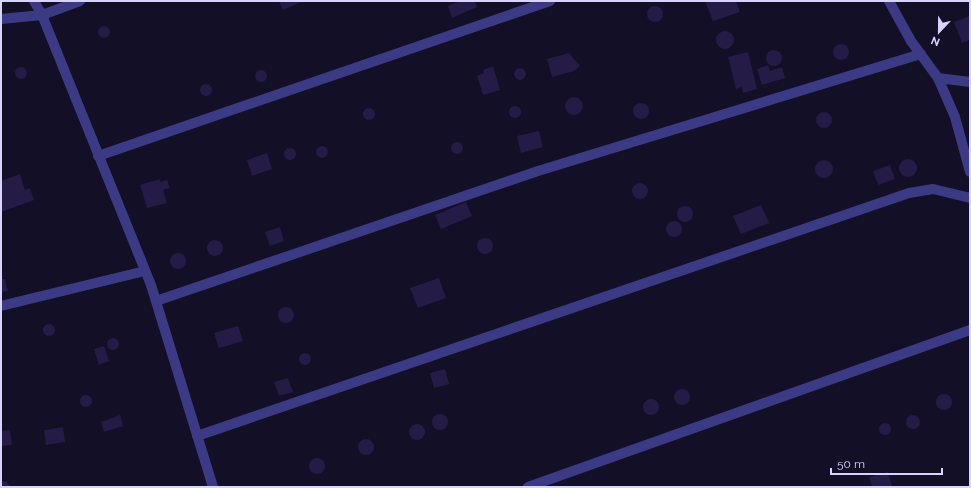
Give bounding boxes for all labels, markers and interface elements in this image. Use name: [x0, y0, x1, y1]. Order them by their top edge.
north arrow: [919, 12, 959, 52]
text: N: [929, 33, 942, 48]
scale bar: [831, 450, 942, 476]
text: 50 m: [837, 457, 865, 471]

